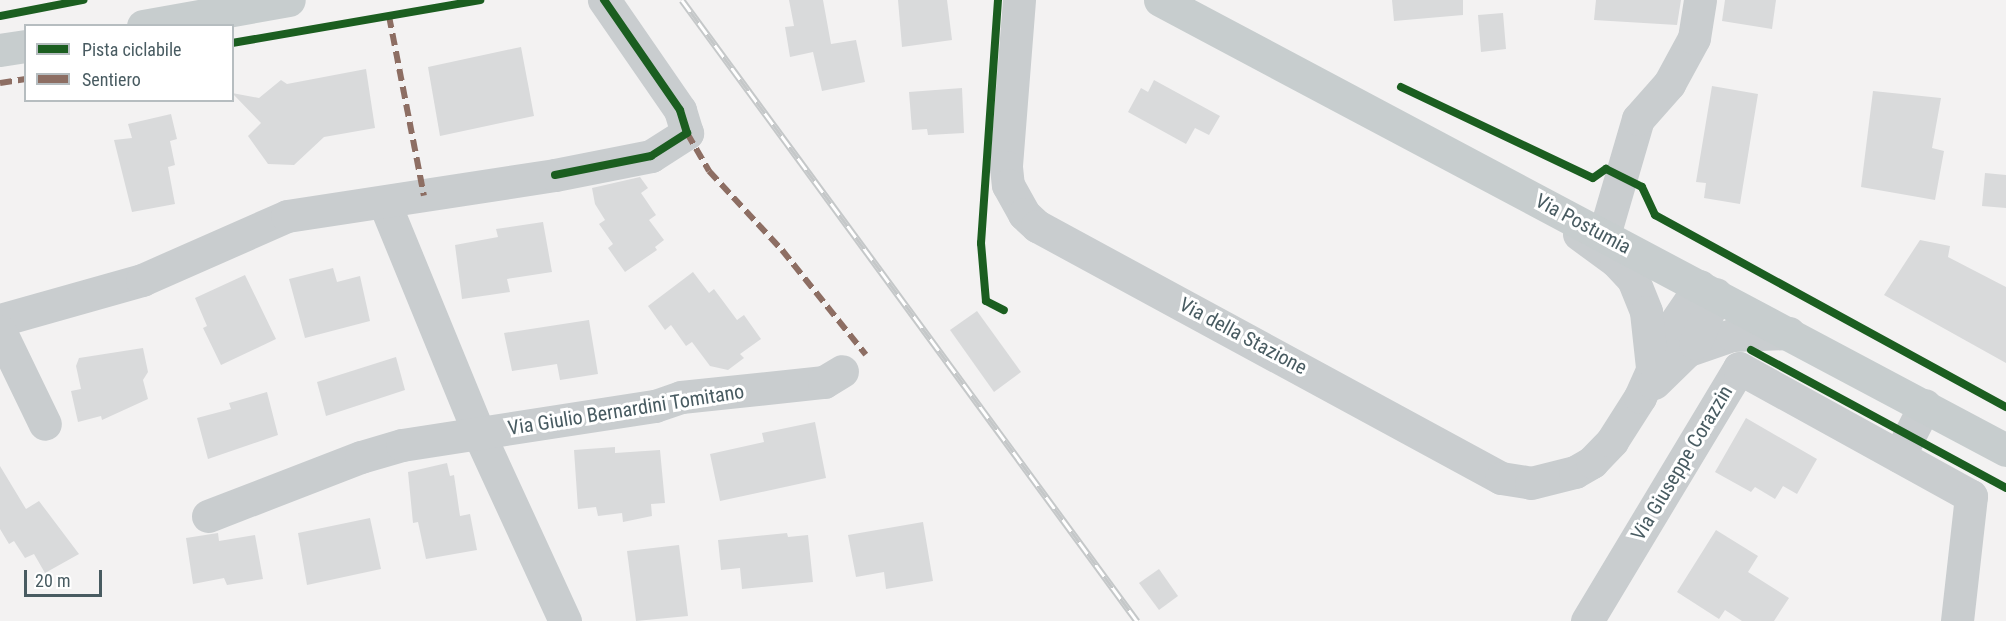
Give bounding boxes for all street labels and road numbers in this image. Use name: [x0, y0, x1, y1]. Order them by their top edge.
street label: Via Postumia: [1531, 189, 1635, 259]
street label: Via della Stazione: [1175, 292, 1311, 380]
street label: Via Giulio Bernardini Tomitano: [506, 379, 746, 441]
street label: Via Giuseppe Corazzin: [1626, 381, 1738, 545]

